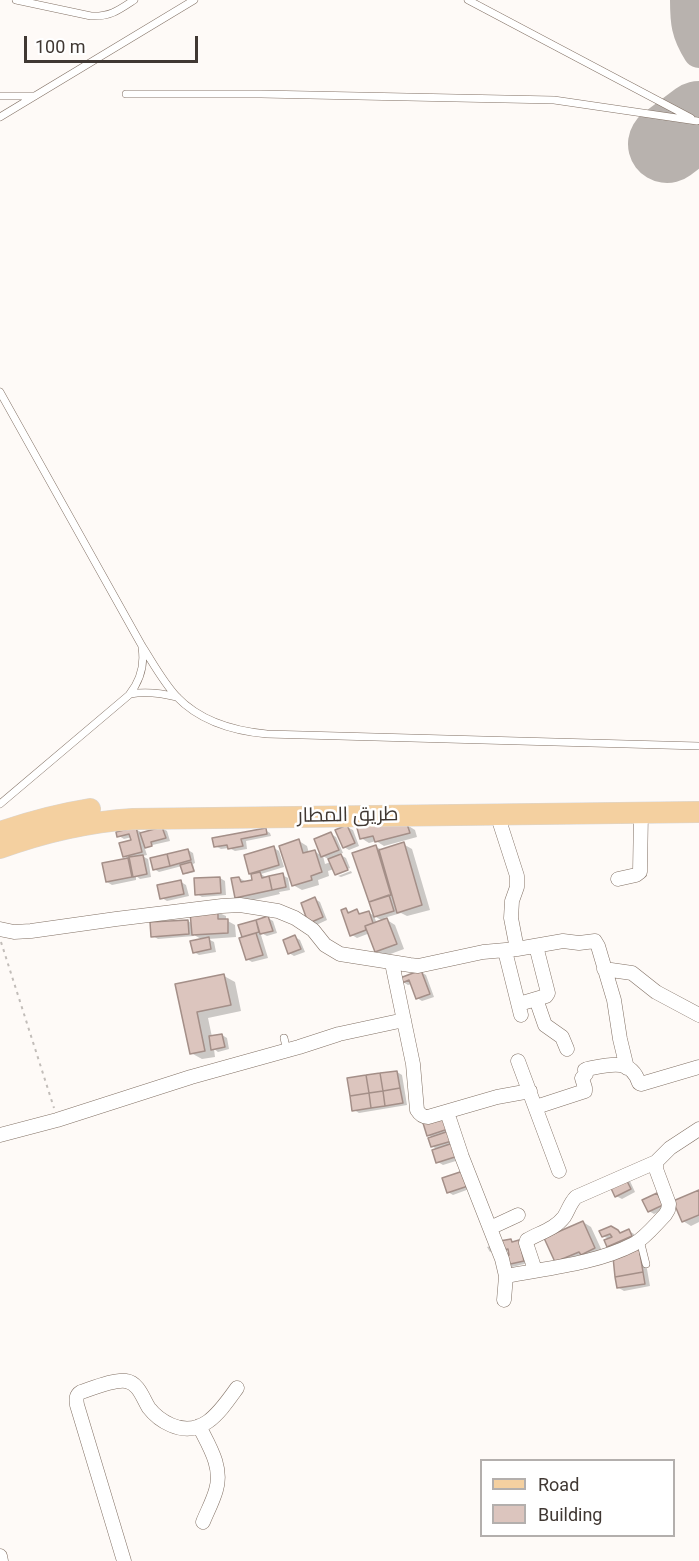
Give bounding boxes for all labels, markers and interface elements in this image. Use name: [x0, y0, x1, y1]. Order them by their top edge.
scale bar: [27, 24, 201, 62]
text: 100 m: [35, 36, 86, 57]
street label: طريق المطار: [297, 803, 399, 829]
legend: [480, 1459, 675, 1537]
text: Road: [538, 1474, 579, 1495]
text: Building: [538, 1504, 602, 1525]

